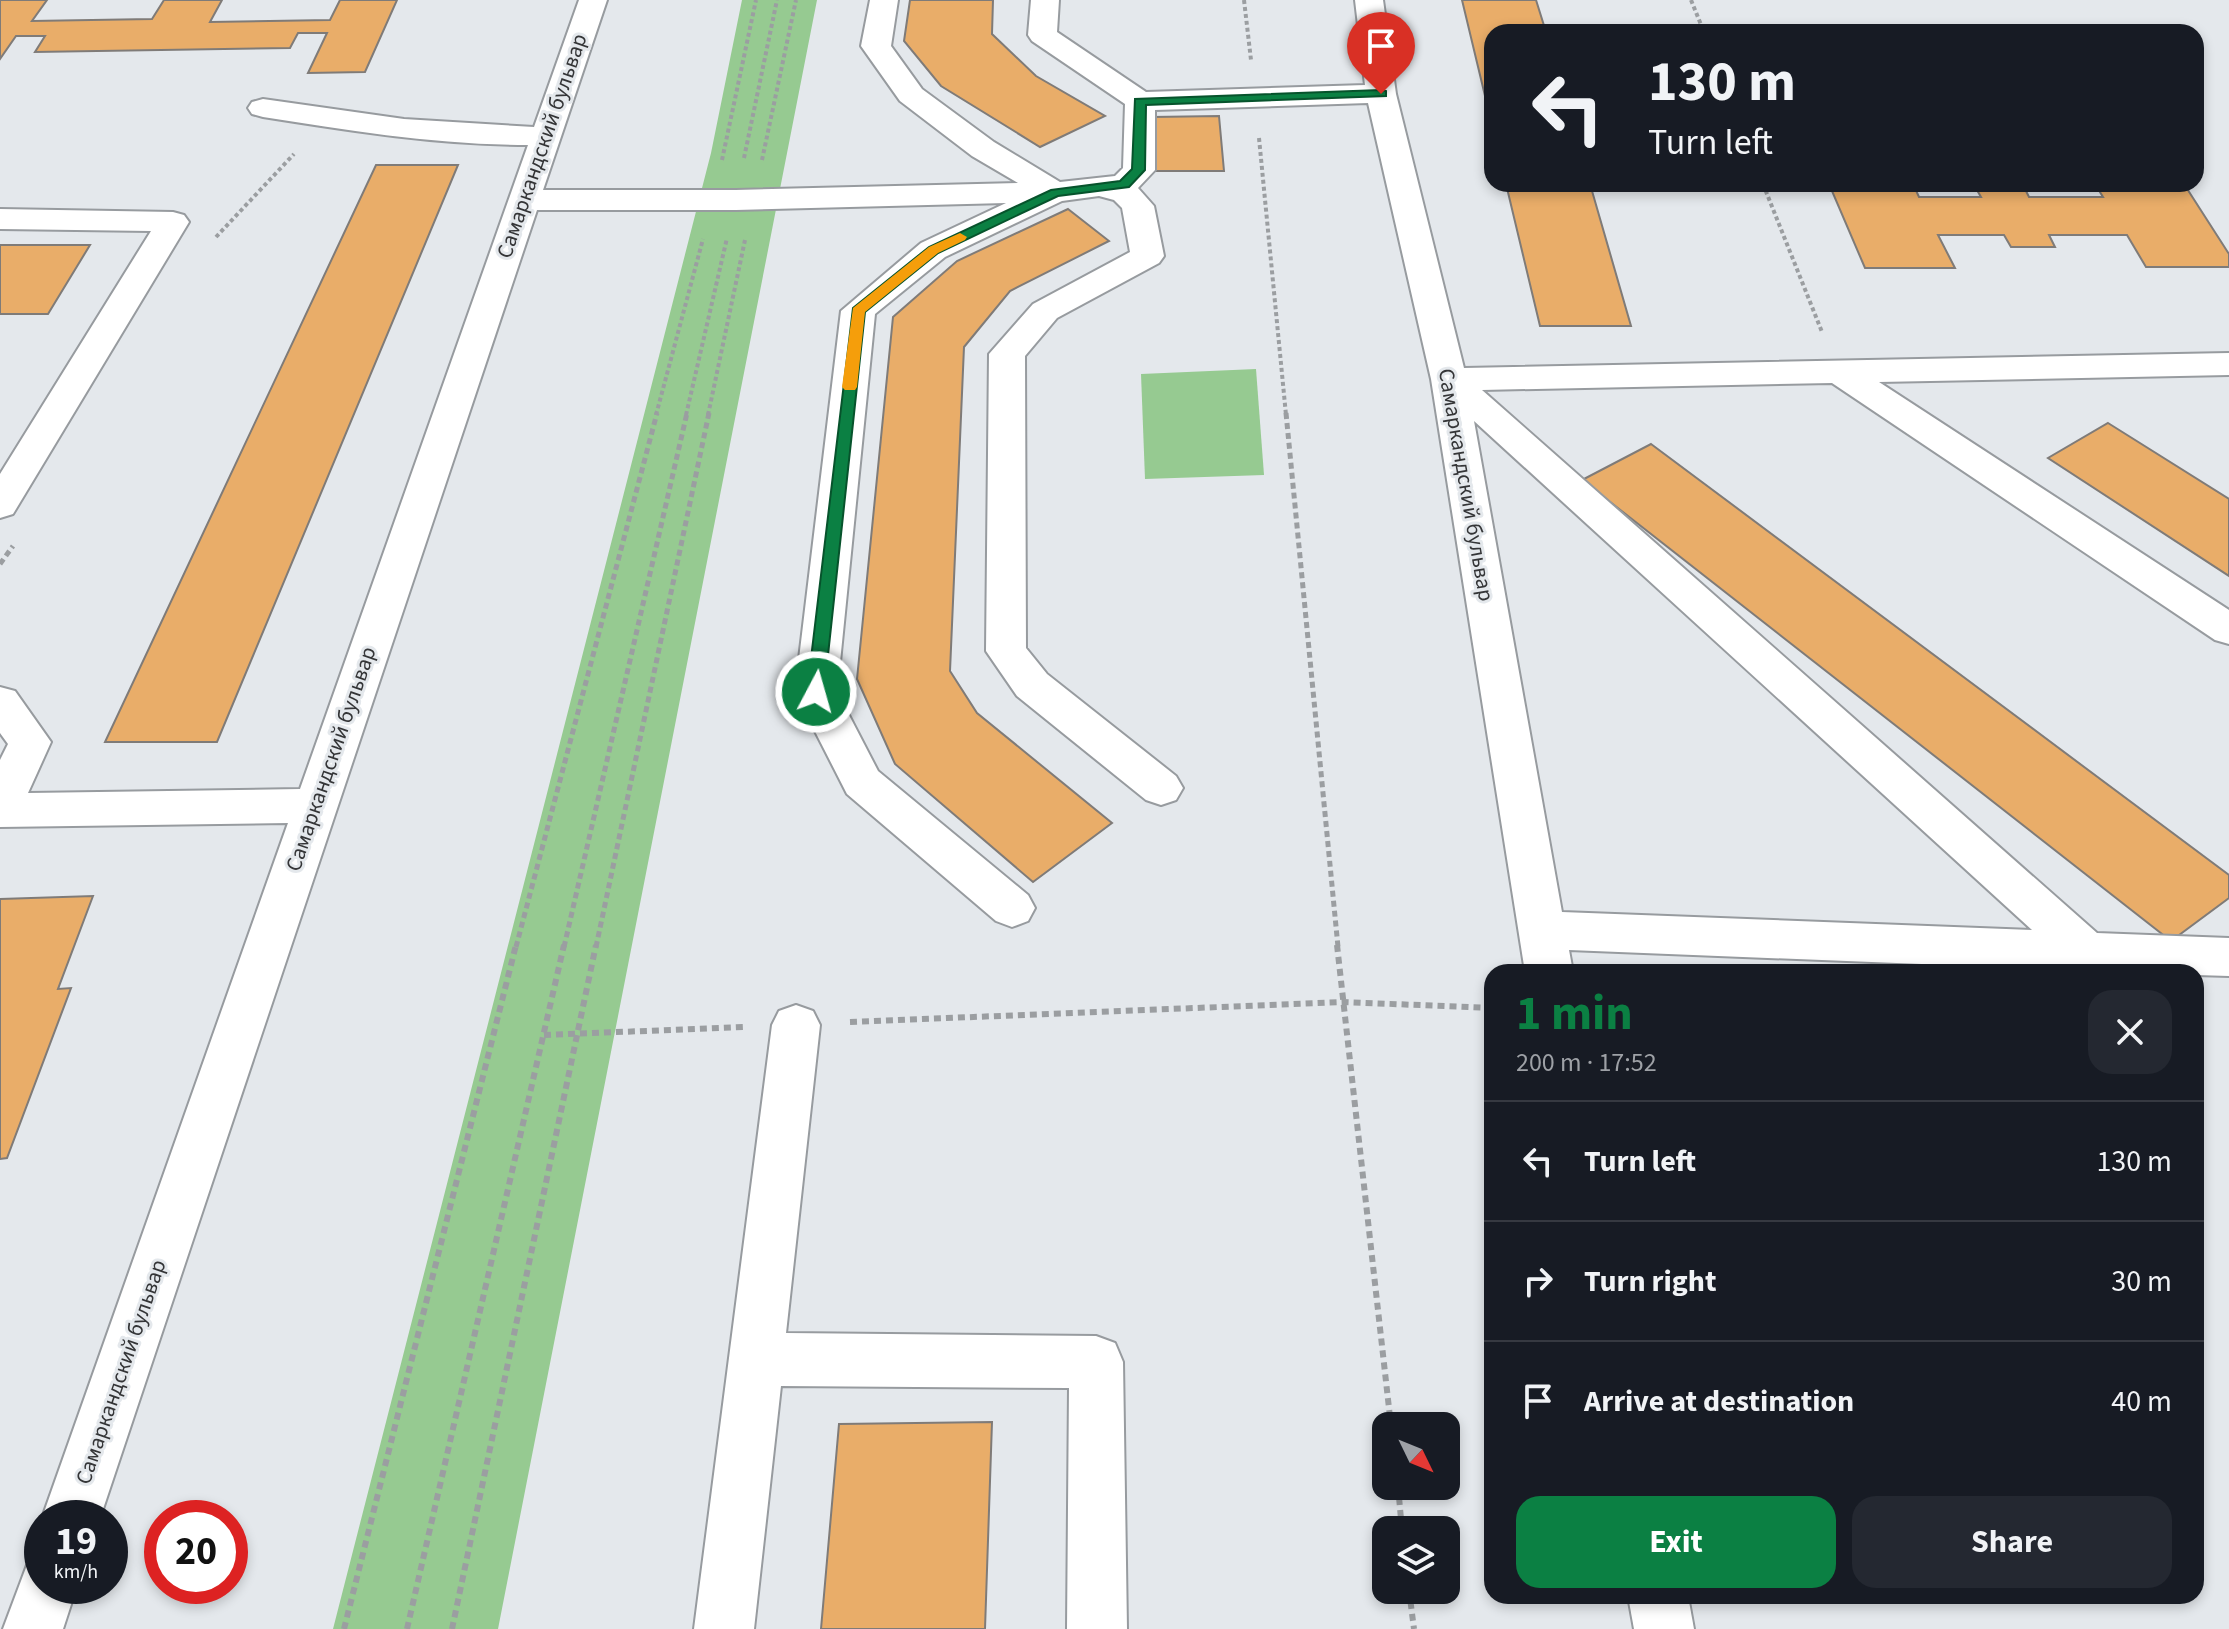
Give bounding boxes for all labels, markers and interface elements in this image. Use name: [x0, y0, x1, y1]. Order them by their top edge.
pin: [1347, 12, 1415, 94]
icon: arrive: [1359, 24, 1403, 68]
street label: Самаркандский бульвар: [488, 29, 596, 263]
text: 130 m: [1648, 43, 1796, 122]
icon: left: [1516, 56, 1620, 160]
text: Turn left: [1648, 117, 1773, 168]
street label: Самаркандский бульвар: [1430, 366, 1502, 604]
street label: Самаркандский бульвар: [277, 642, 385, 876]
position arrow: [774, 650, 858, 734]
text: 1 min: [1516, 980, 1633, 1048]
button: close: [2088, 990, 2172, 1074]
text: 200 m · 17:52: [1516, 1044, 1657, 1081]
icon: left: [1516, 1139, 1560, 1183]
text: Turn left: [1584, 1140, 1696, 1183]
text: 130 m: [2096, 1140, 2172, 1183]
street label: Самаркандский бульвар: [67, 1255, 175, 1489]
icon: right: [1516, 1259, 1560, 1303]
text: Turn right: [1584, 1260, 1716, 1303]
text: 30 m: [2111, 1260, 2172, 1303]
icon: arrive: [1516, 1379, 1560, 1423]
text: Arrive at destination: [1584, 1380, 1854, 1423]
text: 40 m: [2111, 1380, 2172, 1423]
north arrow: [1372, 1412, 1460, 1500]
map controls: [1372, 1412, 1460, 1604]
button: Exit: [1516, 1496, 1836, 1588]
button: Share: [1852, 1496, 2172, 1588]
speed limit sign: 20: [144, 1500, 248, 1604]
text: 19: [55, 1513, 97, 1570]
button: layers: [1372, 1516, 1460, 1604]
text: km/h: [54, 1558, 98, 1586]

